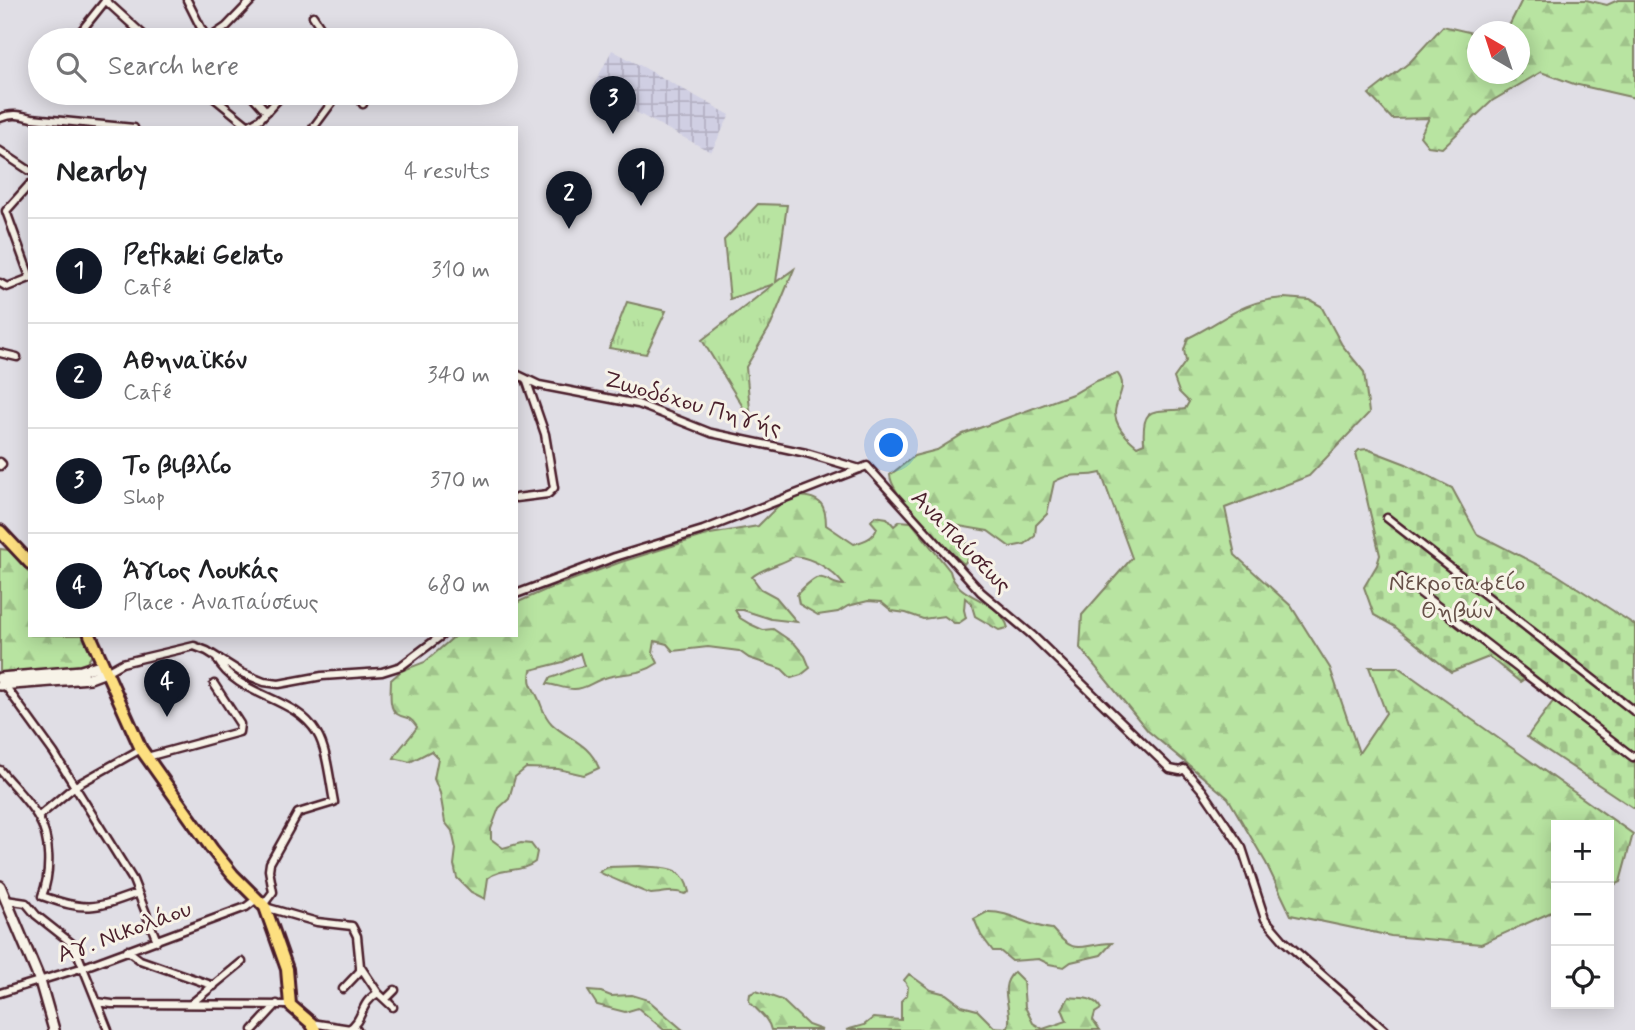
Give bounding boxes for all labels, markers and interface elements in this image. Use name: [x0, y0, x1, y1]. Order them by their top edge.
north arrow: [1467, 21, 1530, 84]
search box: [28, 28, 518, 105]
icon: search: [52, 48, 90, 86]
text: Search here: [108, 50, 239, 84]
pin: 3: [590, 76, 636, 134]
pin: 1: [618, 148, 664, 206]
text: Nearby: [56, 152, 147, 191]
text: 4 results: [404, 157, 490, 187]
pin: 2: [546, 171, 592, 229]
text: Pefkaki Gelato: [123, 239, 283, 273]
text: 1: [74, 256, 84, 286]
text: 310 m: [431, 256, 490, 286]
text: Café: [123, 273, 172, 303]
text: Αθηναϊκόν: [123, 344, 247, 378]
text: 2: [73, 361, 85, 391]
text: 340 m: [427, 361, 490, 391]
street label: Ζωοδόχου Πηγής: [600, 364, 785, 445]
text: Café: [123, 378, 172, 408]
your location: [874, 428, 908, 462]
text: Το βιβλίο: [123, 449, 231, 483]
text: 3: [74, 466, 84, 496]
text: 370 m: [430, 466, 490, 496]
text: Shop: [123, 483, 165, 513]
street label: Αναπαύσεως: [904, 483, 1018, 601]
text: Άγιος Λουκάς: [123, 554, 278, 588]
park label: Νεκροταφείο Θηβών: [1389, 568, 1525, 627]
text: 4: [72, 571, 86, 601]
text: 680 m: [427, 571, 490, 601]
text: Place · Αναπαύσεως: [123, 588, 319, 618]
pin: 4: [144, 659, 190, 717]
map controls: [1551, 820, 1614, 1009]
button: +: [1551, 820, 1614, 883]
button: −: [1551, 883, 1614, 946]
street label: Αγ. Νικολάου: [53, 894, 196, 971]
button: locate: [1551, 946, 1614, 1009]

